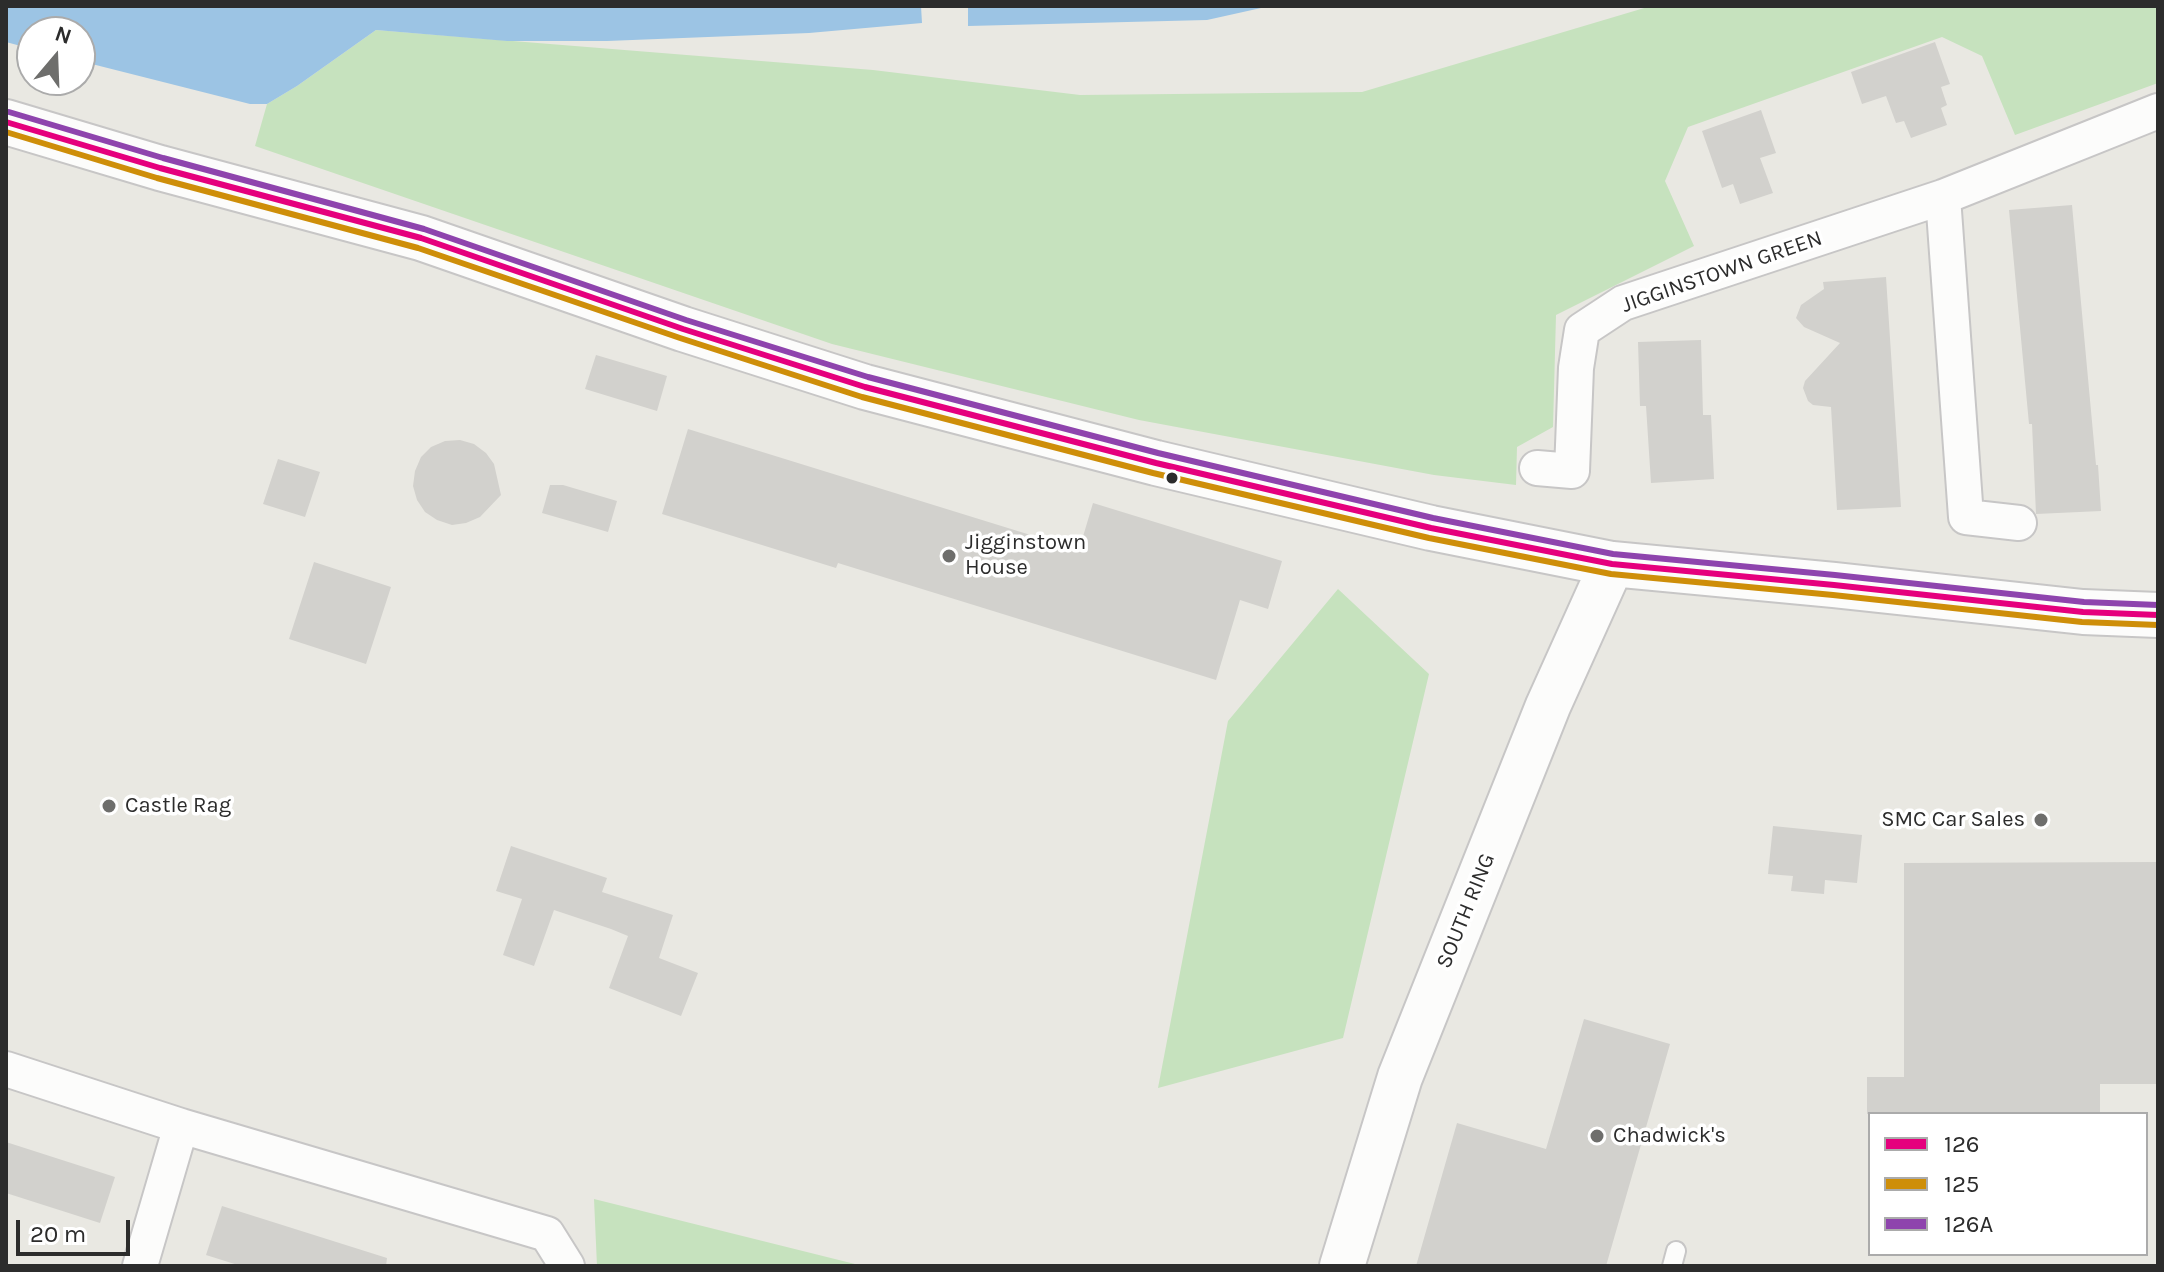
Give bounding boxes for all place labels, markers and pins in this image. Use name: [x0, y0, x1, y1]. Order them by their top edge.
unlabelled marker: [1164, 470, 1180, 486]
place label: Jigginstown House: [965, 530, 1086, 582]
marker: Jigginstown House: [940, 547, 958, 565]
place label: Castle Rag: [125, 793, 231, 819]
marker: Castle Rag: [100, 797, 118, 815]
place label: SMC Car Sales: [1881, 807, 2025, 833]
marker: SMC Car Sales: [2032, 811, 2050, 829]
place label: Chadwick's: [1613, 1123, 1726, 1149]
marker: Chadwick's: [1588, 1127, 1606, 1145]

